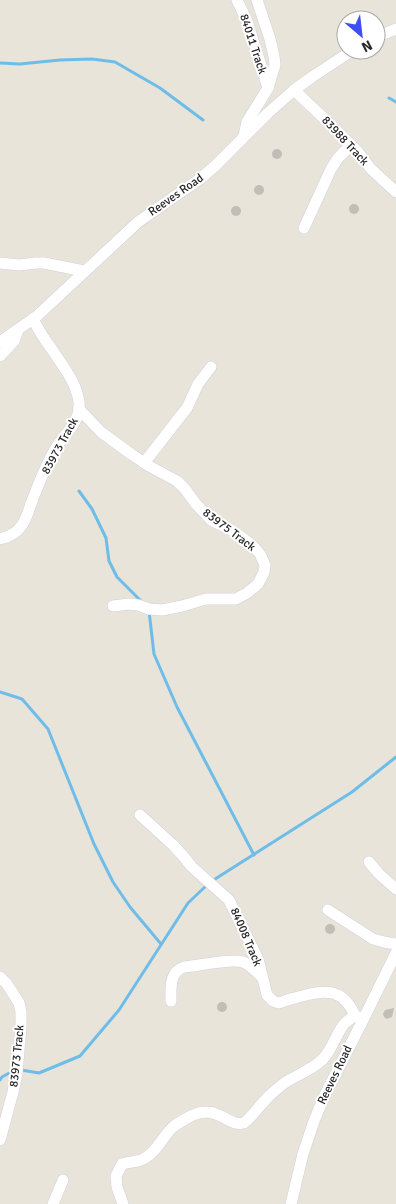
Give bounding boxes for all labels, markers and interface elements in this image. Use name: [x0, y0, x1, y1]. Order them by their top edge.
north arrow: [336, 10, 386, 60]
street label: 84011 Track: [236, 12, 270, 76]
text: N: [359, 36, 375, 56]
street label: 83988 Track: [318, 113, 372, 169]
street label: Reeves Road: [146, 171, 206, 219]
street label: 83973 Track: [38, 415, 82, 477]
street label: 83975 Track: [200, 505, 258, 555]
street label: 84008 Track: [227, 905, 265, 969]
street label: 83973 Track: [6, 1024, 28, 1088]
street label: Reeves Road: [314, 1043, 356, 1107]

